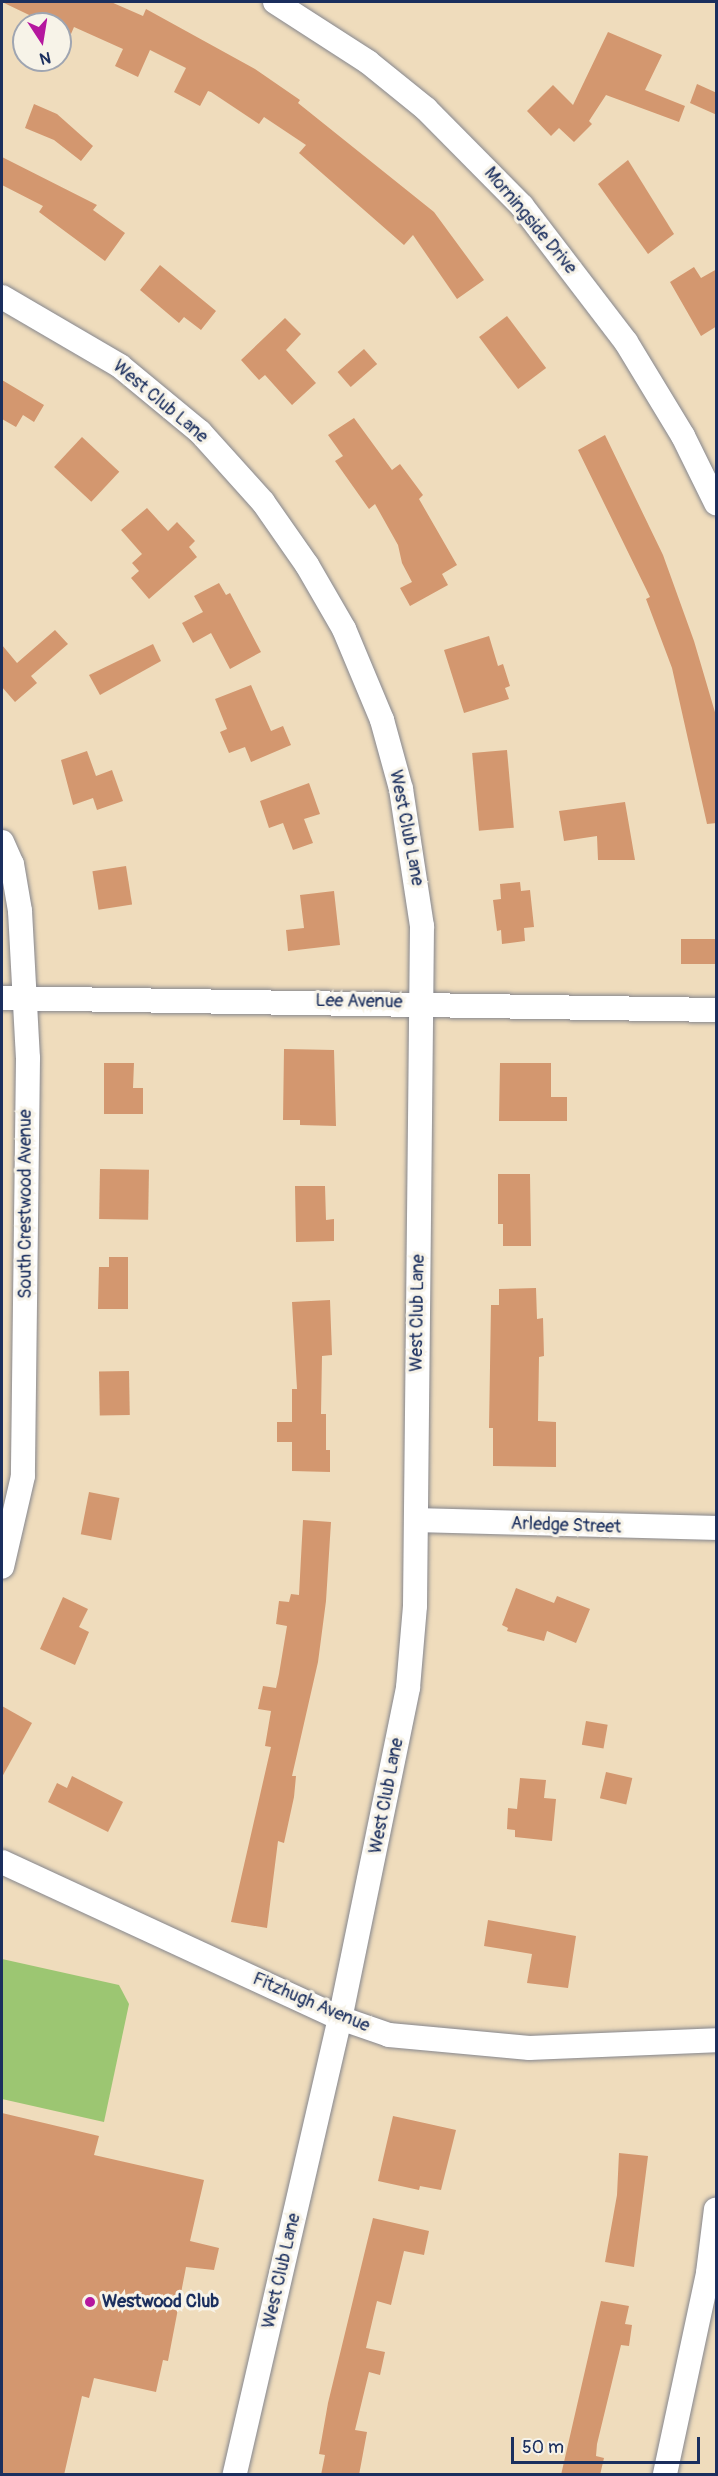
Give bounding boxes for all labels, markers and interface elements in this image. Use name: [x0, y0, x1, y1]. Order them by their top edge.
north arrow: [12, 12, 72, 72]
text: N: [38, 47, 53, 69]
street label: Morningside Drive: [479, 163, 581, 279]
street label: West Club Lane: [108, 356, 212, 448]
street label: West Club Lane: [384, 768, 428, 888]
street label: Lee Avenue: [315, 990, 403, 1014]
street label: South Crestwood Avenue: [15, 1109, 37, 1299]
street label: West Club Lane: [406, 1254, 430, 1372]
street label: Arledge Street: [510, 1513, 622, 1539]
street label: West Club Lane: [365, 1736, 409, 1856]
street label: Fitzhugh Avenue: [249, 1969, 373, 2037]
street label: West Club Lane: [258, 2211, 306, 2331]
place label: Westwood Club: [102, 2291, 219, 2313]
marker: Westwood Club: [83, 2295, 97, 2309]
scale bar: [514, 2425, 703, 2463]
text: 50 m: [522, 2436, 564, 2459]

